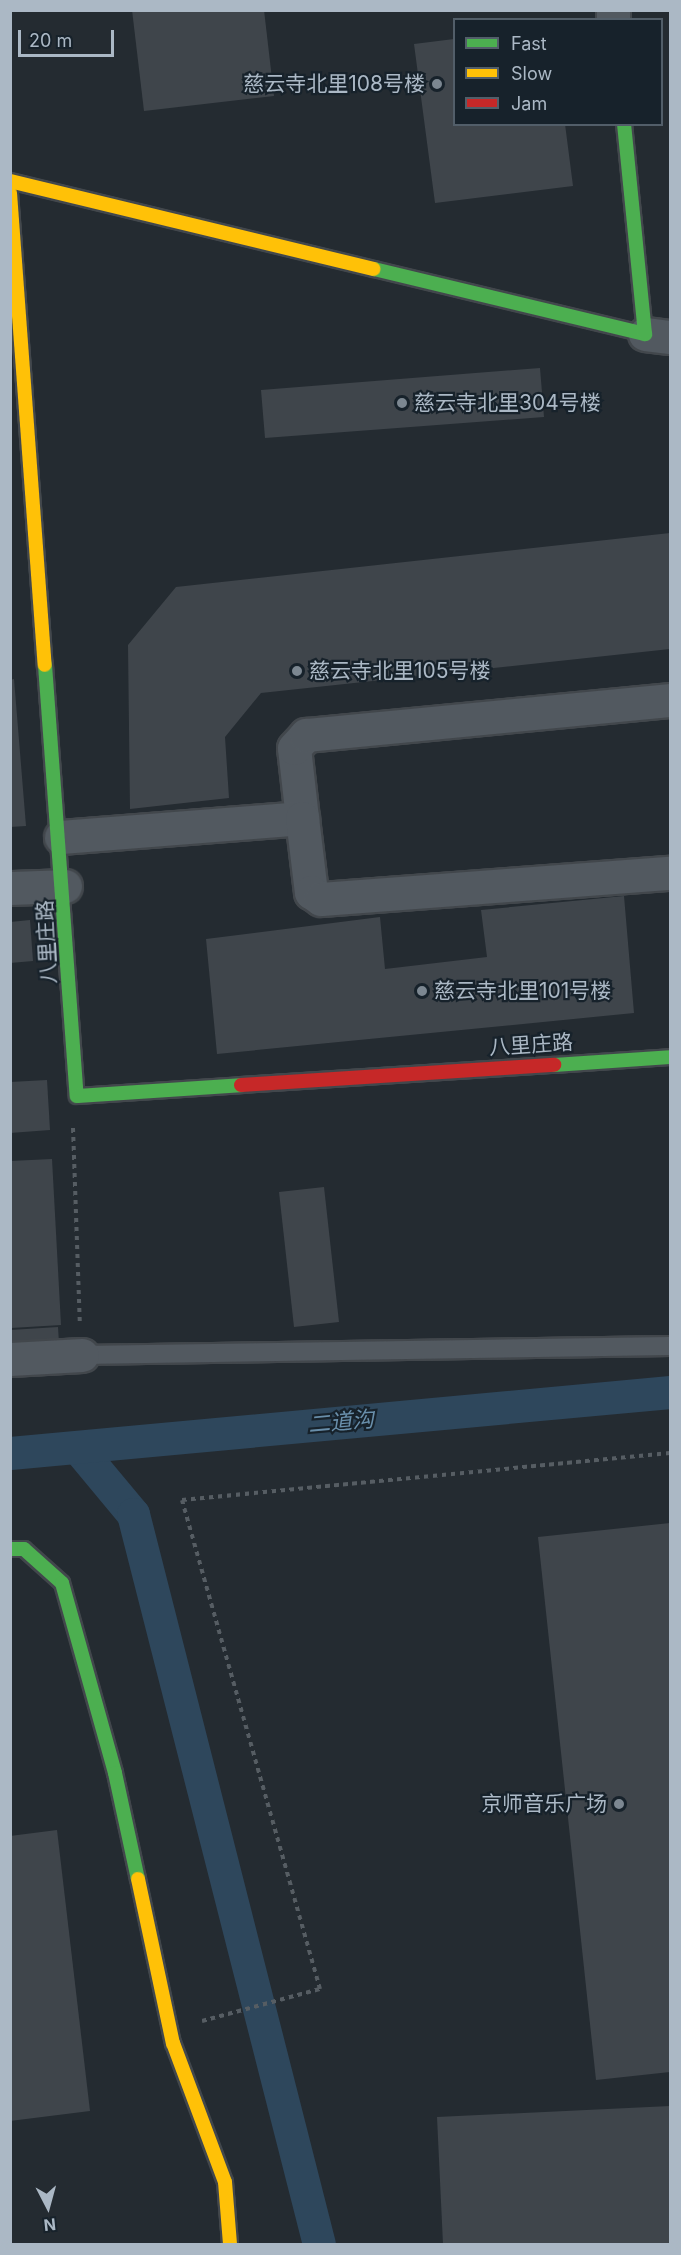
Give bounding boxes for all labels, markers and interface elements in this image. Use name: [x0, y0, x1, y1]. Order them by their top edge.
scale bar: [21, 18, 117, 56]
legend: [453, 18, 663, 126]
text: 20 m: [29, 30, 72, 51]
text: Fast: [511, 33, 547, 54]
text: Slow: [511, 63, 552, 84]
place label: 慈云寺北里108号楼: [243, 71, 425, 97]
marker: 慈云寺北里108号楼: [430, 77, 444, 91]
text: Jam: [511, 93, 547, 114]
place label: 慈云寺北里304号楼: [414, 390, 601, 416]
marker: 慈云寺北里304号楼: [395, 396, 409, 410]
place label: 慈云寺北里105号楼: [309, 658, 491, 684]
marker: 慈云寺北里105号楼: [290, 664, 304, 678]
street label: 八里庄路: [32, 899, 62, 985]
place label: 慈云寺北里101号楼: [434, 978, 611, 1004]
marker: 慈云寺北里101号楼: [415, 984, 429, 998]
street label: 八里庄路: [488, 1030, 574, 1060]
water label: 二道沟: [307, 1406, 375, 1438]
place label: 京师音乐广场: [481, 1791, 607, 1817]
marker: 京师音乐广场: [612, 1797, 626, 1811]
north arrow: [18, 2177, 78, 2237]
text: N: [43, 2214, 57, 2235]

